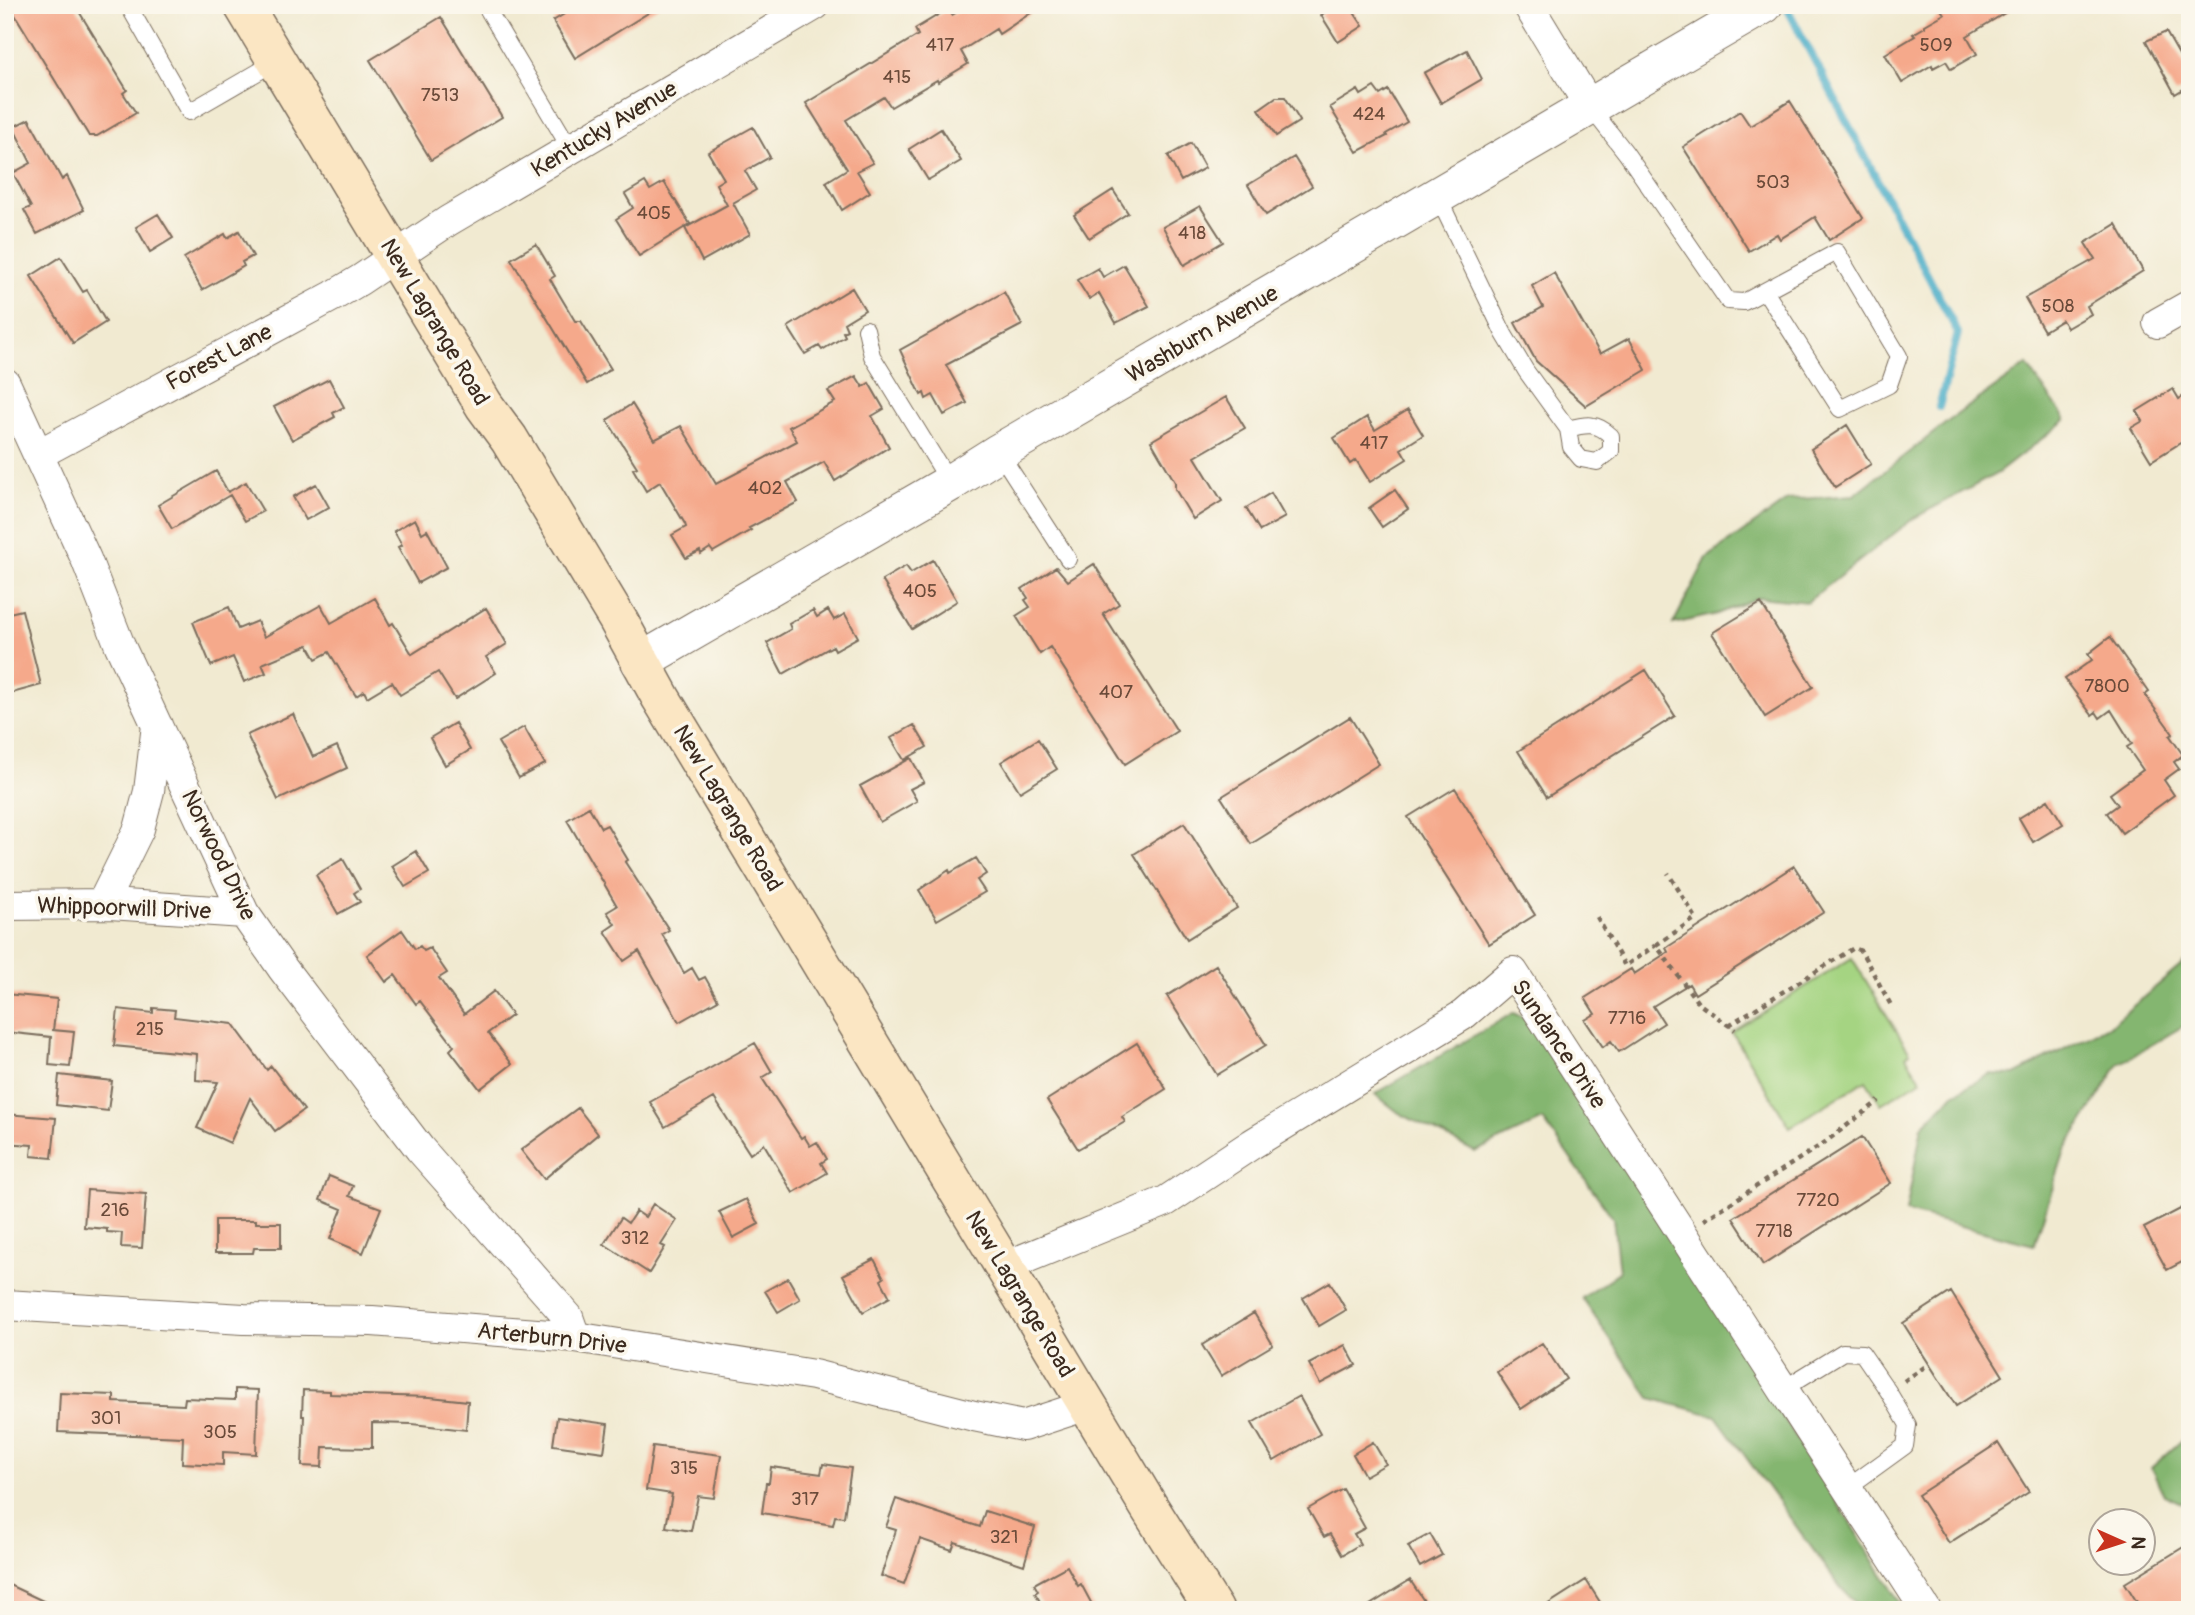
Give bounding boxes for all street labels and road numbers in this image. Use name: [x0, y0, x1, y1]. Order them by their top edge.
street label: Kentucky Avenue: [526, 74, 683, 184]
street label: New Lagrange Road: [374, 233, 496, 411]
street label: Washburn Avenue: [1121, 278, 1284, 389]
street label: Forest Lane: [161, 317, 278, 397]
street label: New Lagrange Road: [667, 719, 789, 897]
street label: Norwood Drive: [175, 785, 263, 926]
street label: Whippoorwill Drive: [37, 890, 212, 926]
street label: Sundance Drive: [1505, 974, 1613, 1115]
street label: New Lagrange Road: [959, 1205, 1081, 1383]
street label: Arterburn Drive: [476, 1316, 629, 1360]

